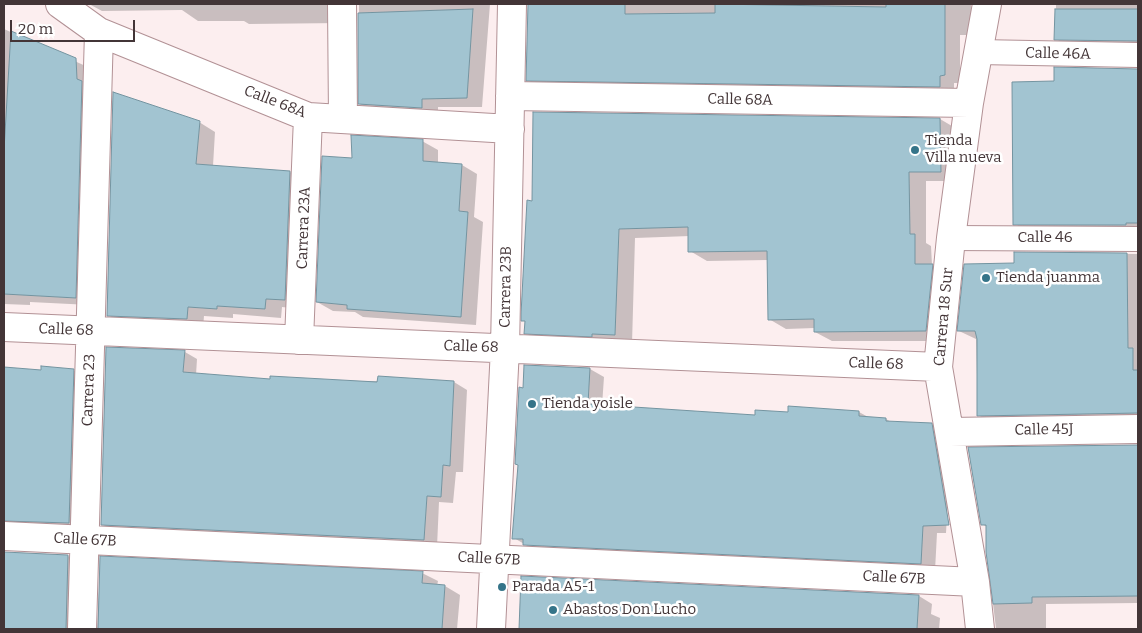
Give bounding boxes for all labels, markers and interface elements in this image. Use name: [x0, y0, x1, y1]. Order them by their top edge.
scale bar: [12, 10, 138, 42]
text: 20 m: [18, 20, 53, 38]
street label: Calle 46A: [1025, 44, 1091, 64]
street label: Calle 68A: [241, 82, 309, 122]
street label: Calle 68A: [707, 90, 773, 110]
place label: Tienda Villa nueva: [925, 132, 1001, 167]
marker: Tienda Villa nueva: [909, 144, 921, 156]
street label: Carrera 23A: [294, 186, 314, 270]
street label: Calle 46: [1018, 229, 1072, 247]
street label: Carrera 23B: [496, 246, 516, 328]
street label: Carrera 18 Sur: [931, 267, 957, 367]
place label: Tienda juanma: [996, 269, 1100, 287]
marker: Tienda juanma: [980, 272, 992, 284]
street label: Calle 68: [38, 320, 94, 340]
street label: Calle 68: [443, 337, 499, 357]
street label: Carrera 23: [79, 353, 99, 427]
street label: Calle 68: [848, 354, 904, 374]
place label: Tienda yoisle: [542, 395, 633, 413]
marker: Tienda yoisle: [526, 398, 538, 410]
street label: Calle 45J: [1014, 420, 1074, 440]
street label: Calle 67B: [53, 529, 117, 551]
street label: Calle 67B: [457, 548, 521, 570]
street label: Calle 67B: [862, 567, 926, 589]
place label: Parada A5-1: [512, 578, 594, 596]
marker: Parada A5-1: [496, 581, 508, 593]
place label: Abastos Don Lucho: [563, 601, 696, 619]
marker: Abastos Don Lucho: [547, 604, 559, 616]

